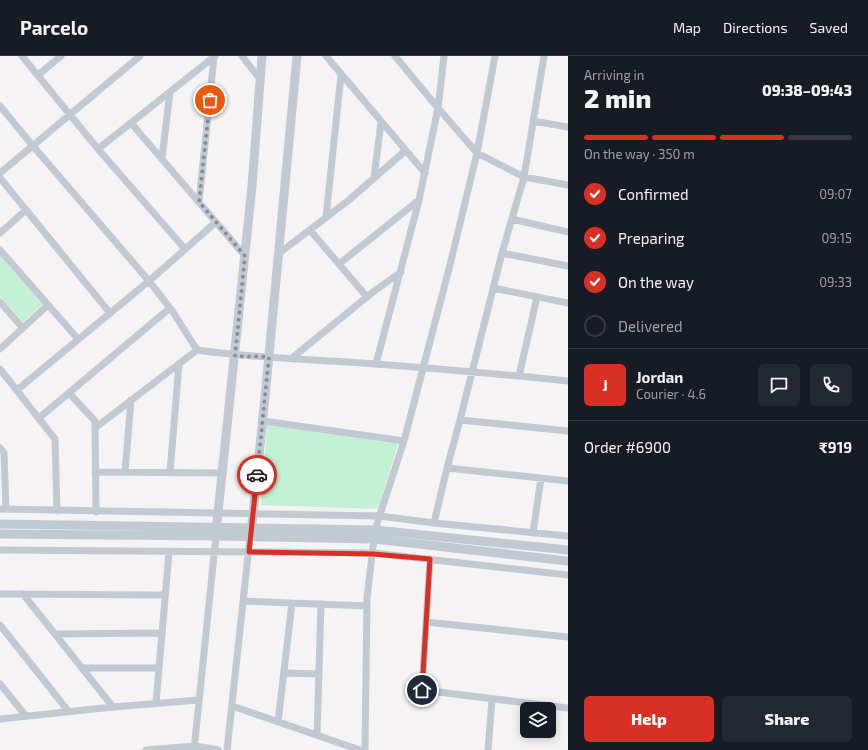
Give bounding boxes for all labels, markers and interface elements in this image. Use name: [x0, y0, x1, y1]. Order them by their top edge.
text: Parcelo: [20, 16, 88, 39]
text: Map: [673, 19, 701, 36]
text: Directions: [723, 19, 788, 36]
text: Saved: [810, 19, 848, 36]
text: Arriving in: [584, 67, 644, 83]
text: 09:38–09:43: [762, 81, 852, 99]
text: 2 min: [584, 82, 651, 113]
pin: [193, 83, 227, 117]
icon: bag: [199, 89, 221, 111]
text: On the way · 350 m: [584, 146, 695, 162]
icon: check: [584, 183, 606, 205]
text: Confirmed: [618, 185, 689, 203]
text: 09:07: [819, 186, 852, 202]
icon: check: [584, 227, 606, 249]
text: Preparing: [618, 229, 684, 247]
text: 09:15: [822, 230, 852, 246]
icon: check: [584, 271, 606, 293]
text: On the way: [618, 273, 694, 291]
text: 09:33: [819, 274, 852, 290]
text: Delivered: [618, 317, 683, 335]
button: chat: [758, 364, 800, 406]
button: phone: [810, 364, 852, 406]
text: Jordan: [636, 368, 683, 386]
text: J: [602, 376, 608, 394]
text: Courier · 4.6: [636, 386, 706, 402]
text: Order #6900: [584, 438, 671, 456]
text: ₹919: [819, 438, 852, 456]
courier: [237, 455, 277, 495]
icon: car: [246, 464, 268, 486]
pin: [405, 673, 439, 707]
icon: home: [411, 679, 433, 701]
button: Help: [584, 696, 714, 742]
button: Share: [722, 696, 852, 742]
map controls: [520, 702, 556, 738]
button: layers: [520, 702, 556, 738]

